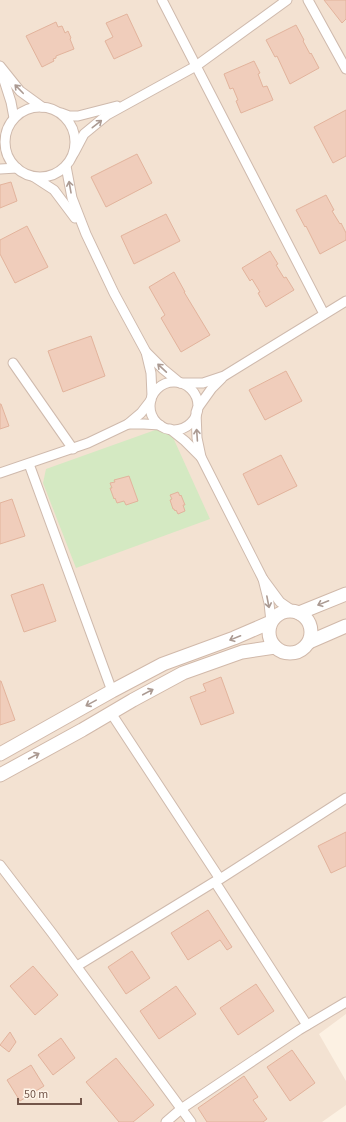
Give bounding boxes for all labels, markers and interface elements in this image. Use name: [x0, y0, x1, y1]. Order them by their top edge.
one-way arrow: [14, 84, 24, 94]
one-way arrow: [91, 120, 102, 128]
one-way arrow: [66, 181, 74, 194]
one-way arrow: [157, 364, 168, 373]
one-way arrow: [194, 429, 201, 442]
one-way arrow: [264, 595, 272, 608]
one-way arrow: [317, 600, 329, 608]
one-way arrow: [229, 634, 241, 642]
one-way arrow: [141, 688, 153, 696]
one-way arrow: [85, 699, 97, 707]
one-way arrow: [28, 752, 40, 759]
scale bar: [18, 1080, 81, 1106]
text: 50 m: [24, 1086, 48, 1103]

